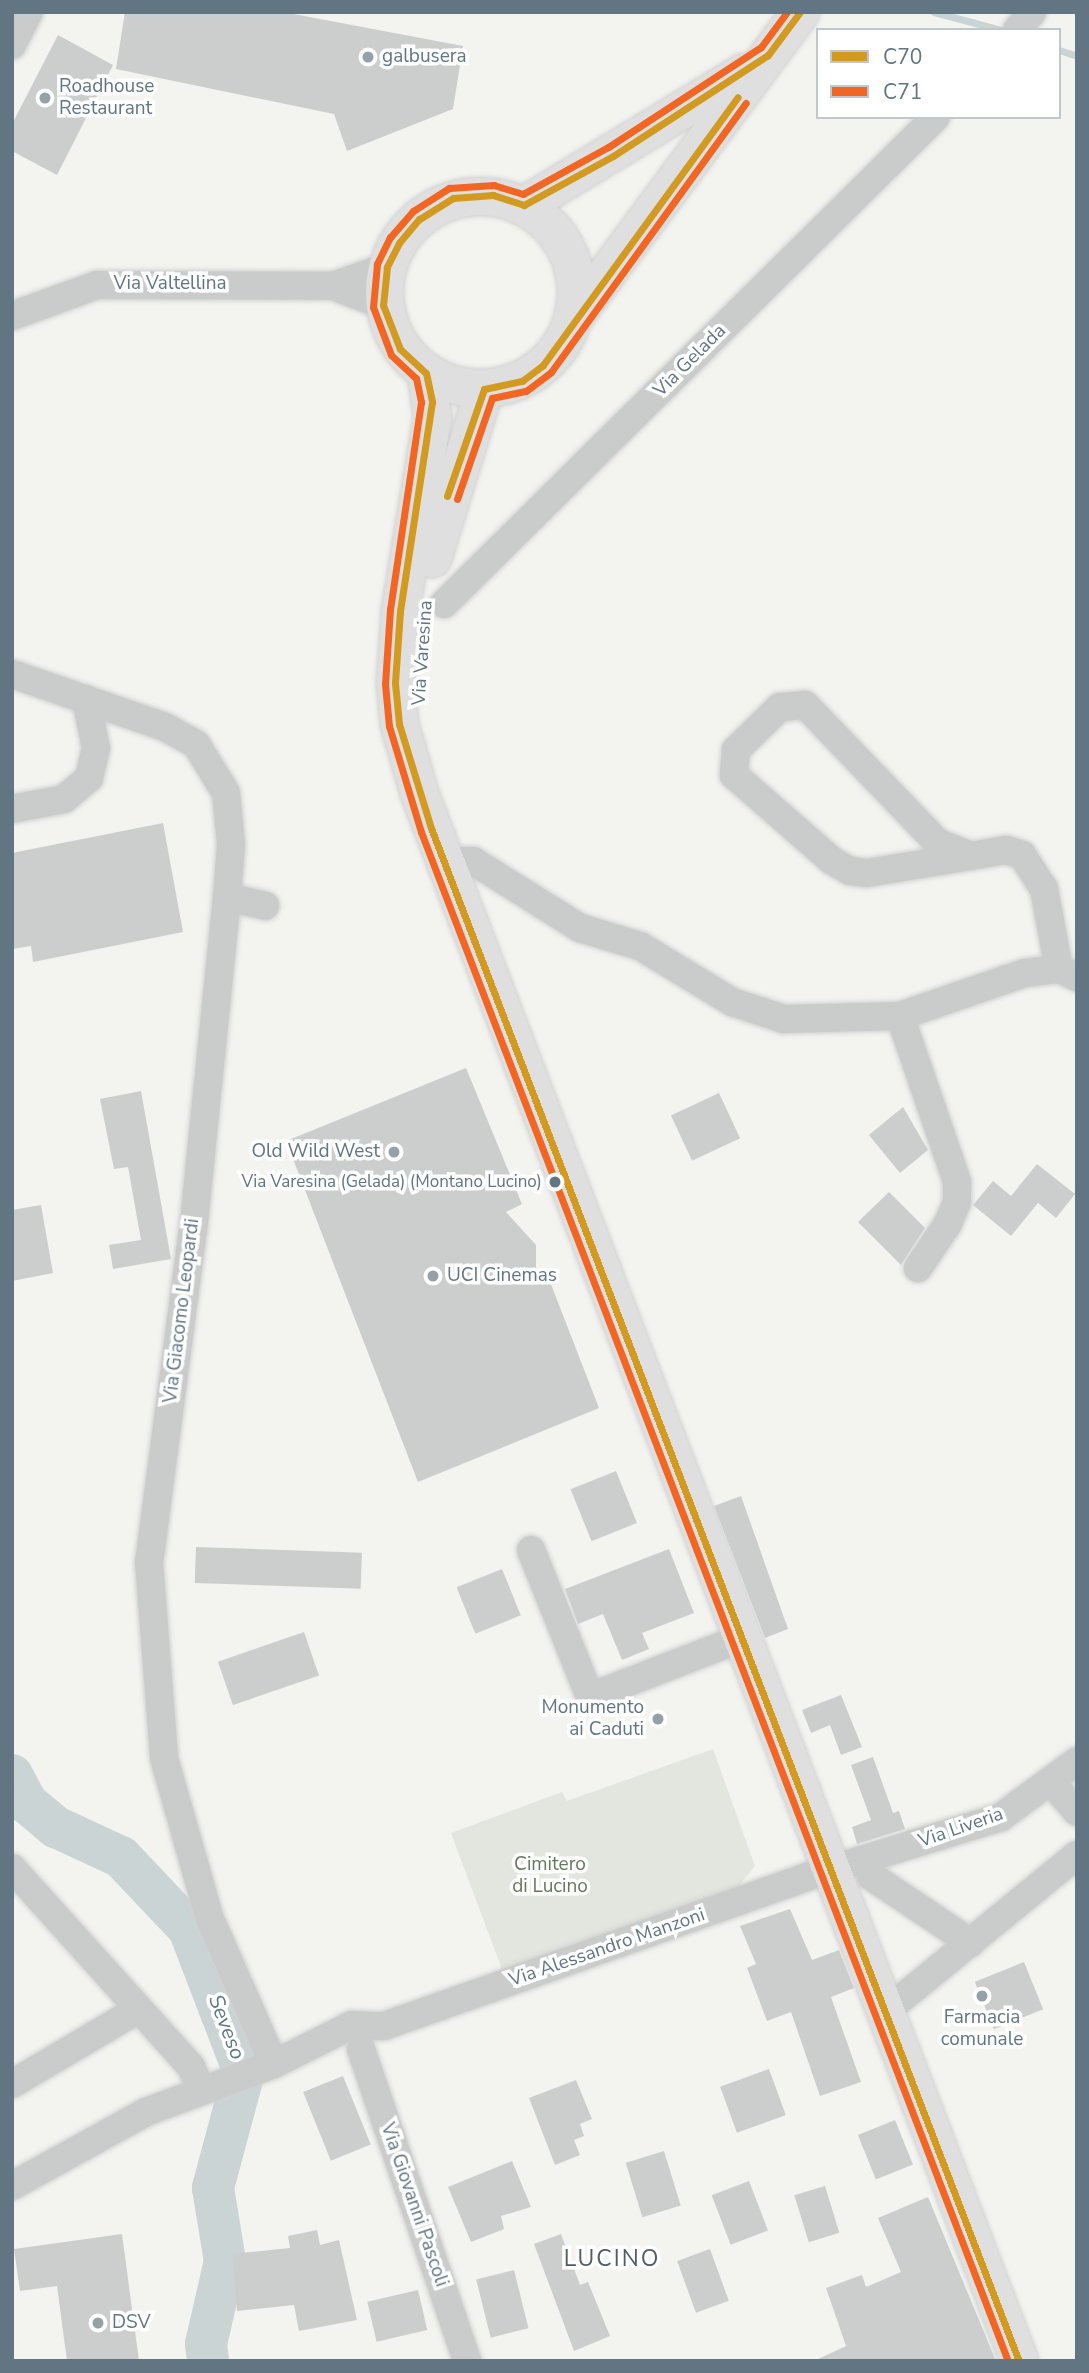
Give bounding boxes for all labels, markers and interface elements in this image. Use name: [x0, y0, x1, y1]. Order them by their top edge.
legend: [816, 28, 1061, 119]
text: C70: [883, 43, 922, 71]
place label: galbusera: [382, 46, 467, 68]
marker: galbusera: [360, 49, 376, 65]
place label: Roadhouse Restaurant: [59, 76, 154, 120]
text: C71: [883, 78, 922, 106]
marker: Roadhouse Restaurant: [37, 90, 53, 106]
street label: Via Valtellina: [113, 273, 227, 295]
street label: Via Gelada: [649, 320, 731, 402]
street label: Via Varesina: [408, 599, 438, 707]
place label: Old Wild West: [252, 1141, 380, 1163]
marker: Old Wild West: [386, 1144, 402, 1160]
place label: Via Varesina (Gelada) (Montano Lucino): [241, 1172, 542, 1192]
marker: Via Varesina (Gelada) (Montano Lucino): [548, 1175, 562, 1189]
street label: Via Giacomo Leopardi: [159, 1217, 205, 1405]
place label: UCI Cinemas: [447, 1265, 557, 1287]
marker: UCI Cinemas: [425, 1268, 441, 1284]
place label: Monumento ai Caduti: [541, 1697, 644, 1741]
marker: Monumento ai Caduti: [650, 1711, 666, 1727]
street label: Via Liveria: [916, 1803, 1006, 1853]
park label: Cimitero di Lucino: [512, 1854, 588, 1898]
street label: Via Alessandro Manzoni: [506, 1904, 708, 1992]
marker: Farmacia comunale: [974, 1988, 990, 2004]
water label: Seveso: [203, 1991, 251, 2063]
place label: Farmacia comunale: [941, 2007, 1023, 2051]
street label: Via Giovanni Pascoli: [375, 2120, 453, 2290]
district label: LUCINO: [564, 2245, 660, 2273]
place label: DSV: [112, 2312, 151, 2334]
marker: DSV: [90, 2315, 106, 2331]

